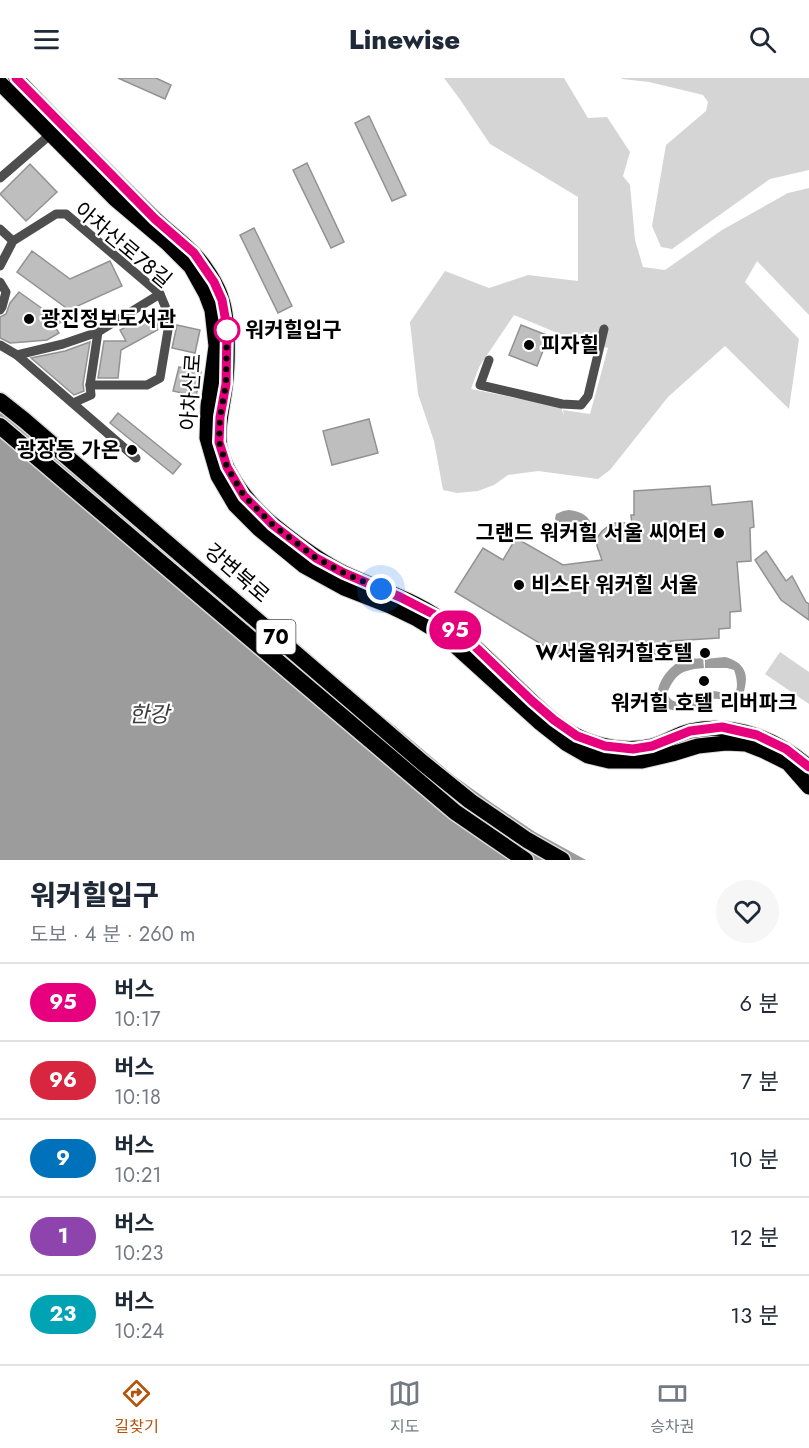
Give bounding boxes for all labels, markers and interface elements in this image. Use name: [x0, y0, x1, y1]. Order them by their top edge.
text: Linewise: [349, 20, 460, 59]
icon: menu: [30, 23, 63, 56]
icon: search: [746, 23, 779, 56]
street label: 아차산로78길: [68, 195, 178, 295]
place label: 광진정보도서관: [41, 304, 176, 334]
marker: 광진정보도서관: [22, 312, 36, 326]
place label: 워커힐입구: [245, 315, 342, 345]
marker: 워커힐입구: [214, 317, 240, 343]
place label: 피자힐: [541, 330, 599, 360]
marker: 피자힐: [522, 338, 536, 352]
street label: 아차산로: [173, 352, 209, 432]
place label: 광장동 가온: [17, 435, 120, 465]
marker: 광장동 가온: [125, 443, 139, 457]
place label: 그랜드 워커힐 서울 씨어터: [476, 518, 707, 548]
marker: 그랜드 워커힐 서울 씨어터: [712, 526, 726, 540]
street label: 강변북로: [198, 536, 276, 610]
place label: 비스타 워커힐 서울: [531, 570, 698, 600]
your location: [366, 574, 396, 604]
marker: 비스타 워커힐 서울: [512, 578, 526, 592]
line badge: 95: [428, 610, 482, 650]
text: 95: [441, 615, 469, 645]
road number: 70: [256, 620, 296, 654]
place label: W서울워커힐호텔: [535, 638, 693, 668]
marker: W서울워커힐호텔: [698, 646, 712, 660]
marker: 워커힐 호텔 리버파크: [697, 674, 711, 688]
place label: 워커힐 호텔 리버파크: [611, 688, 797, 718]
water label: 한강: [129, 698, 172, 730]
text: 워커힐입구: [30, 875, 159, 916]
button: heart: [716, 880, 779, 943]
text: 도보 · 4 분 · 260 m: [30, 920, 195, 949]
text: 버스: [114, 973, 154, 1005]
text: 95: [49, 987, 77, 1017]
text: 6 분: [739, 987, 779, 1019]
text: 10:17: [114, 1005, 161, 1034]
text: 버스: [114, 1051, 154, 1083]
text: 96: [49, 1065, 77, 1095]
text: 7 분: [741, 1065, 779, 1097]
text: 10:18: [114, 1083, 161, 1112]
text: 버스: [114, 1129, 154, 1161]
text: 9: [56, 1143, 70, 1173]
text: 10 분: [729, 1143, 779, 1175]
text: 10:21: [114, 1161, 161, 1190]
text: 버스: [114, 1207, 154, 1239]
text: 1: [58, 1221, 68, 1251]
text: 12 분: [730, 1221, 779, 1253]
text: 10:23: [114, 1239, 163, 1268]
text: 버스: [114, 1285, 154, 1317]
text: 23: [50, 1299, 76, 1329]
text: 13 분: [730, 1299, 779, 1331]
text: 10:24: [114, 1317, 164, 1346]
tab: 길찾기: [115, 1377, 159, 1438]
tab: 지도: [388, 1377, 421, 1438]
tab: 승차권: [650, 1377, 694, 1438]

